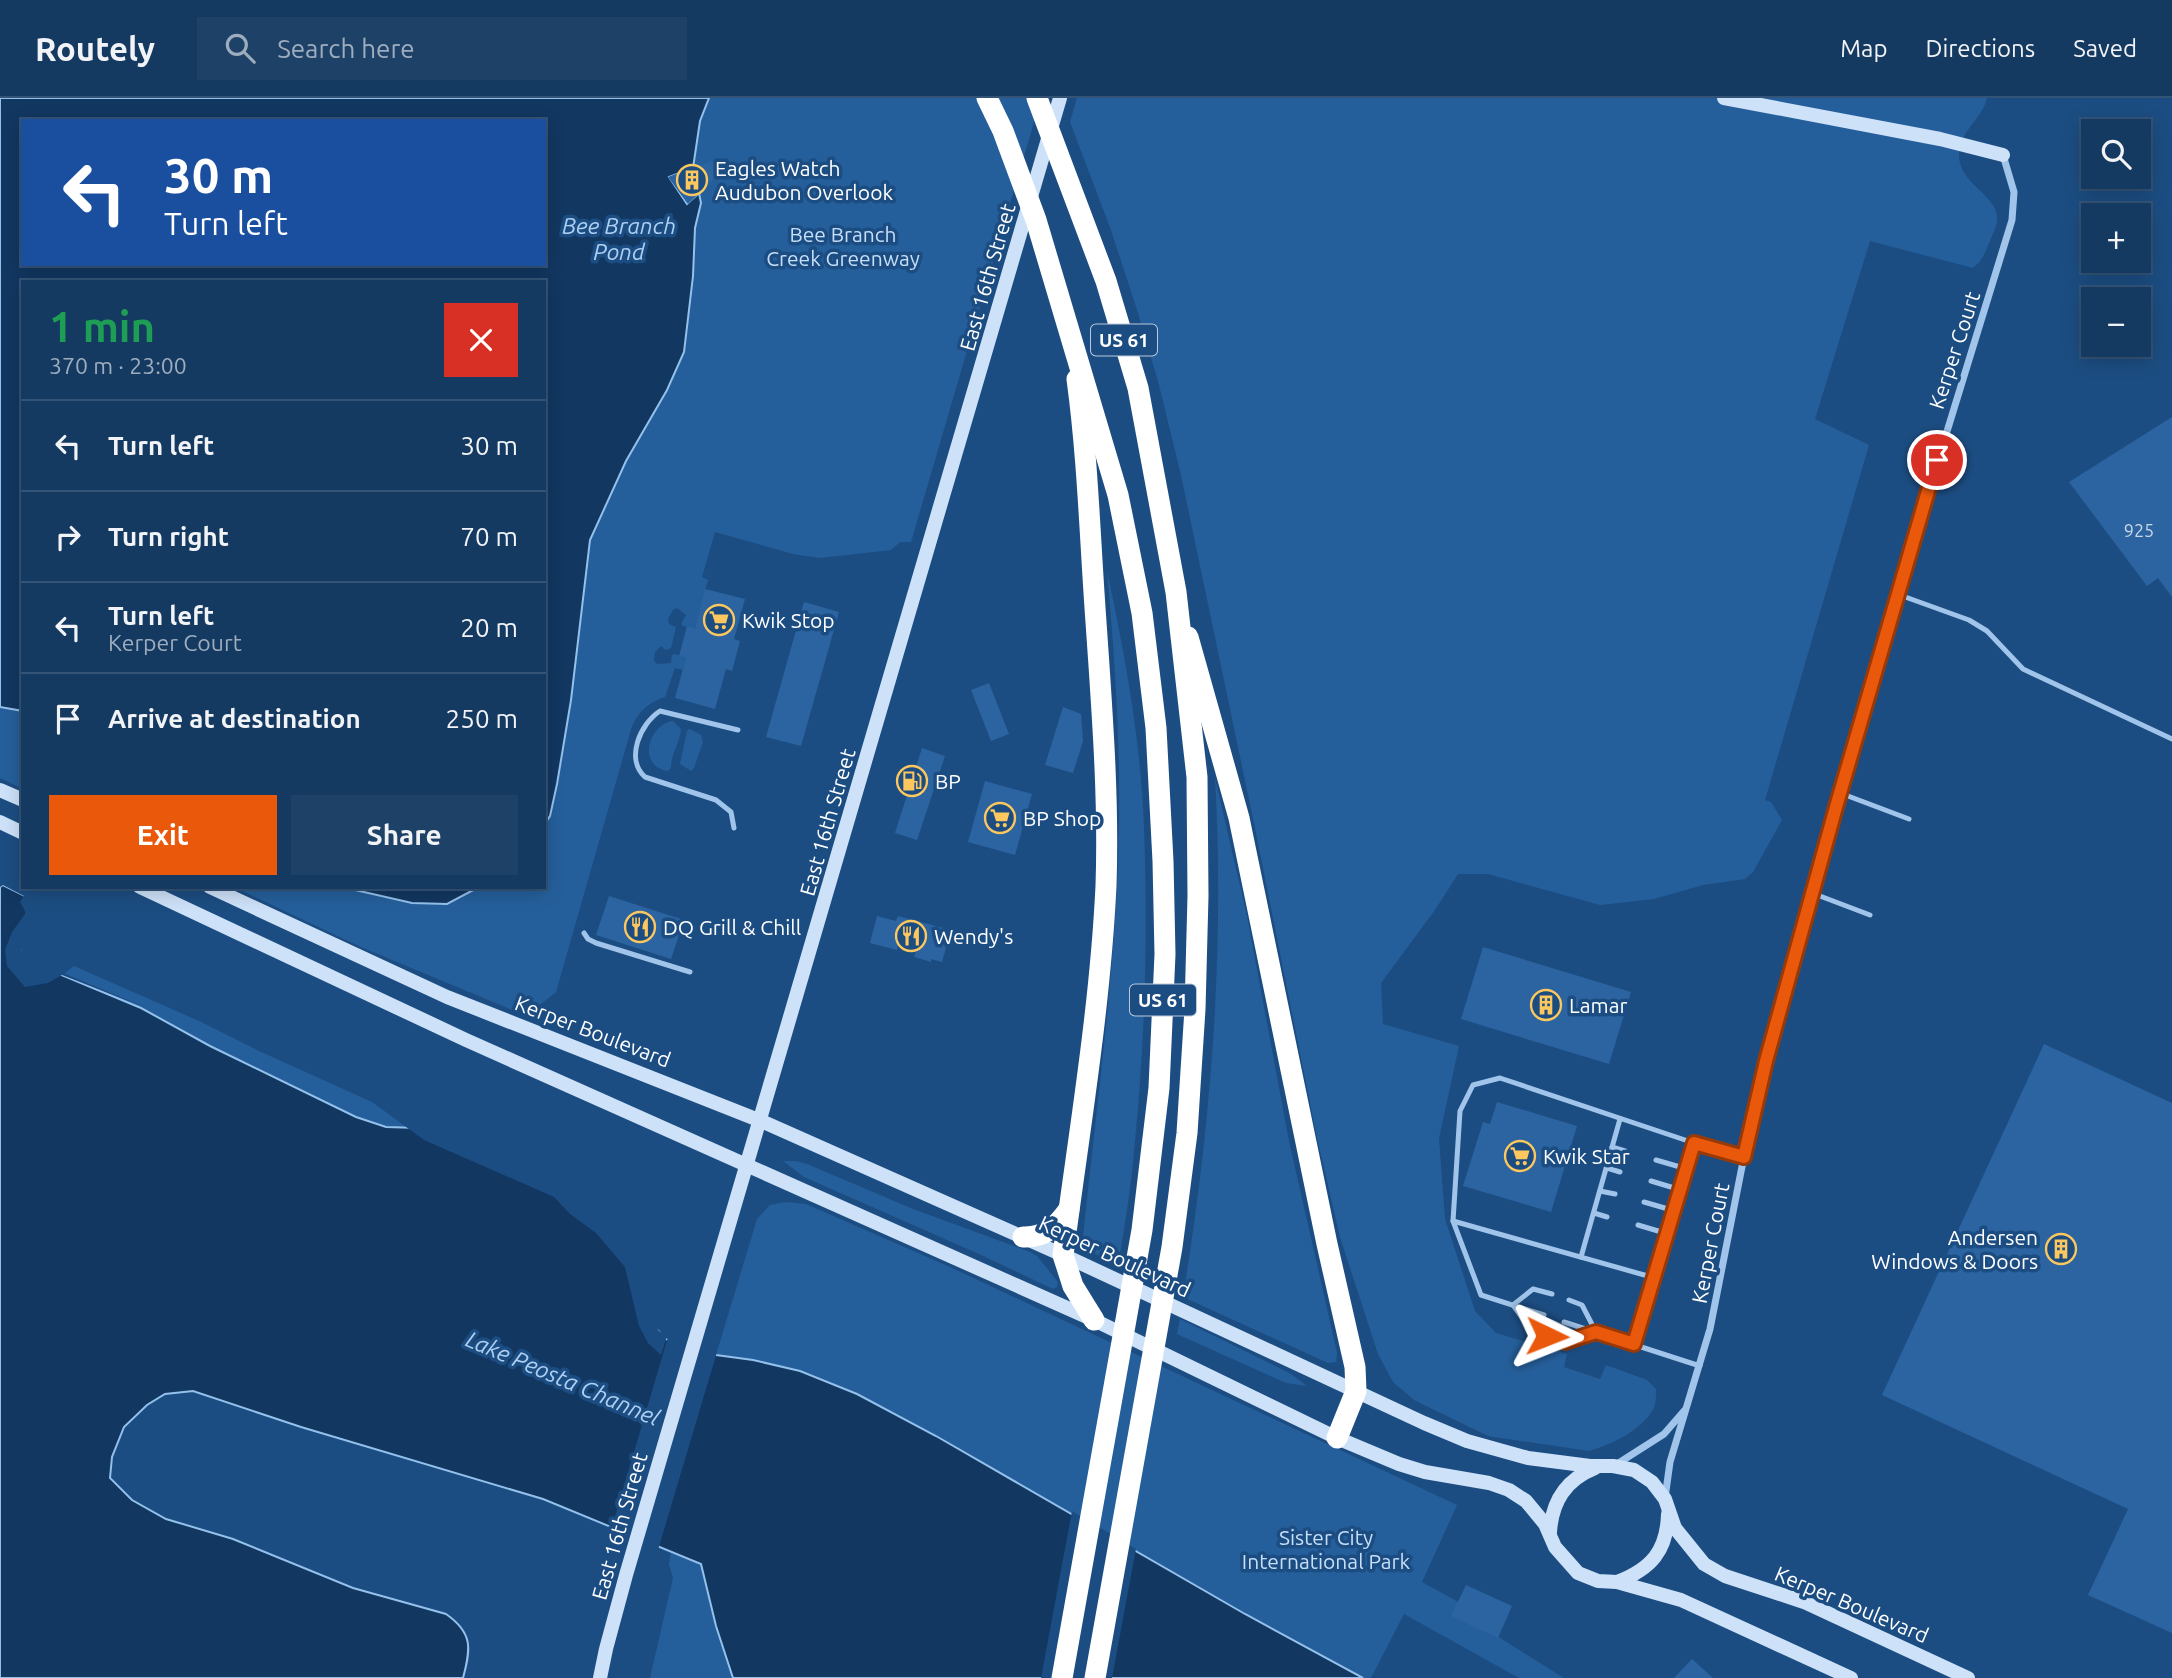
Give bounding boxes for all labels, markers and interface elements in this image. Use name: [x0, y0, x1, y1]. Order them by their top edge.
search box: [197, 17, 687, 80]
icon: search: [221, 29, 259, 67]
text: Routely: [35, 30, 155, 67]
text: Search here: [277, 34, 415, 63]
text: Map: [1840, 35, 1887, 62]
text: Directions: [1925, 35, 2035, 62]
text: Saved: [2073, 35, 2137, 62]
map controls: [2081, 119, 2151, 357]
button: search: [2081, 119, 2151, 189]
icon: left: [49, 147, 140, 238]
text: 30 m: [164, 147, 273, 202]
place label: Eagles Watch Audubon Overlook: [715, 156, 893, 204]
building icon: Eagles Watch Audubon Overlook: [675, 163, 709, 197]
street label: East 16th Street: [955, 201, 1019, 353]
button: +: [2081, 203, 2151, 273]
text: Turn left: [164, 205, 288, 241]
water label: Bee Branch Pond: [562, 213, 676, 264]
park label: Bee Branch Creek Greenway: [766, 222, 920, 270]
button: −: [2081, 287, 2151, 357]
street label: Kerper Court: [1924, 288, 1984, 412]
text: 1 min: [49, 303, 155, 350]
button: close: [444, 303, 518, 377]
road number: US 61: [1091, 324, 1157, 356]
text: 370 m · 23:00: [49, 353, 187, 378]
icon: left: [49, 427, 87, 465]
pin: [1907, 430, 1967, 490]
text: Turn left: [108, 431, 214, 460]
text: 30 m: [460, 431, 518, 460]
icon: arrive: [1918, 441, 1956, 479]
icon: right: [49, 518, 87, 556]
house number: 925: [2124, 520, 2154, 540]
text: Turn right: [108, 522, 229, 551]
text: 70 m: [460, 522, 518, 551]
text: Turn left: [108, 601, 214, 630]
supermarket icon: Kwik Stop: [702, 603, 736, 637]
place label: Kwik Stop: [742, 608, 835, 632]
icon: left: [49, 609, 87, 647]
text: 20 m: [460, 613, 518, 642]
text: Kerper Court: [108, 630, 242, 655]
icon: arrive: [49, 700, 87, 738]
text: Arrive at destination: [108, 704, 361, 733]
text: 250 m: [446, 704, 518, 733]
street label: East 16th Street: [795, 746, 859, 898]
fuel station icon: BP: [895, 764, 929, 798]
place label: BP: [935, 769, 961, 793]
button: Exit: [49, 795, 277, 875]
button: Share: [291, 795, 518, 875]
supermarket icon: BP Shop: [983, 801, 1017, 835]
place label: BP Shop: [1023, 806, 1101, 830]
restaurant icon: DQ Grill & Chill: [623, 910, 657, 944]
place label: DQ Grill & Chill: [663, 915, 801, 939]
restaurant icon: Wendy's: [894, 919, 928, 953]
place label: Wendy's: [934, 924, 1013, 948]
road number: US 61: [1130, 985, 1196, 1016]
building icon: Lamar: [1529, 988, 1563, 1022]
street label: Kerper Boulevard: [512, 990, 674, 1072]
place label: Lamar: [1569, 993, 1627, 1017]
supermarket icon: Kwik Star: [1503, 1139, 1537, 1173]
place label: Kwik Star: [1543, 1144, 1630, 1168]
street label: Kerper Court: [1687, 1181, 1733, 1305]
street label: Kerper Boulevard: [1035, 1210, 1195, 1302]
place label: Andersen Windows & Doors: [1871, 1225, 2038, 1273]
building icon: Andersen Windows & Doors: [2044, 1232, 2078, 1266]
position arrow: [1510, 1299, 1584, 1373]
water label: Lake Peosta Channel: [462, 1326, 664, 1430]
street label: East 16th Street: [587, 1450, 651, 1602]
park label: Sister City International Park: [1242, 1525, 1411, 1573]
street label: Kerper Boulevard: [1772, 1561, 1932, 1647]

